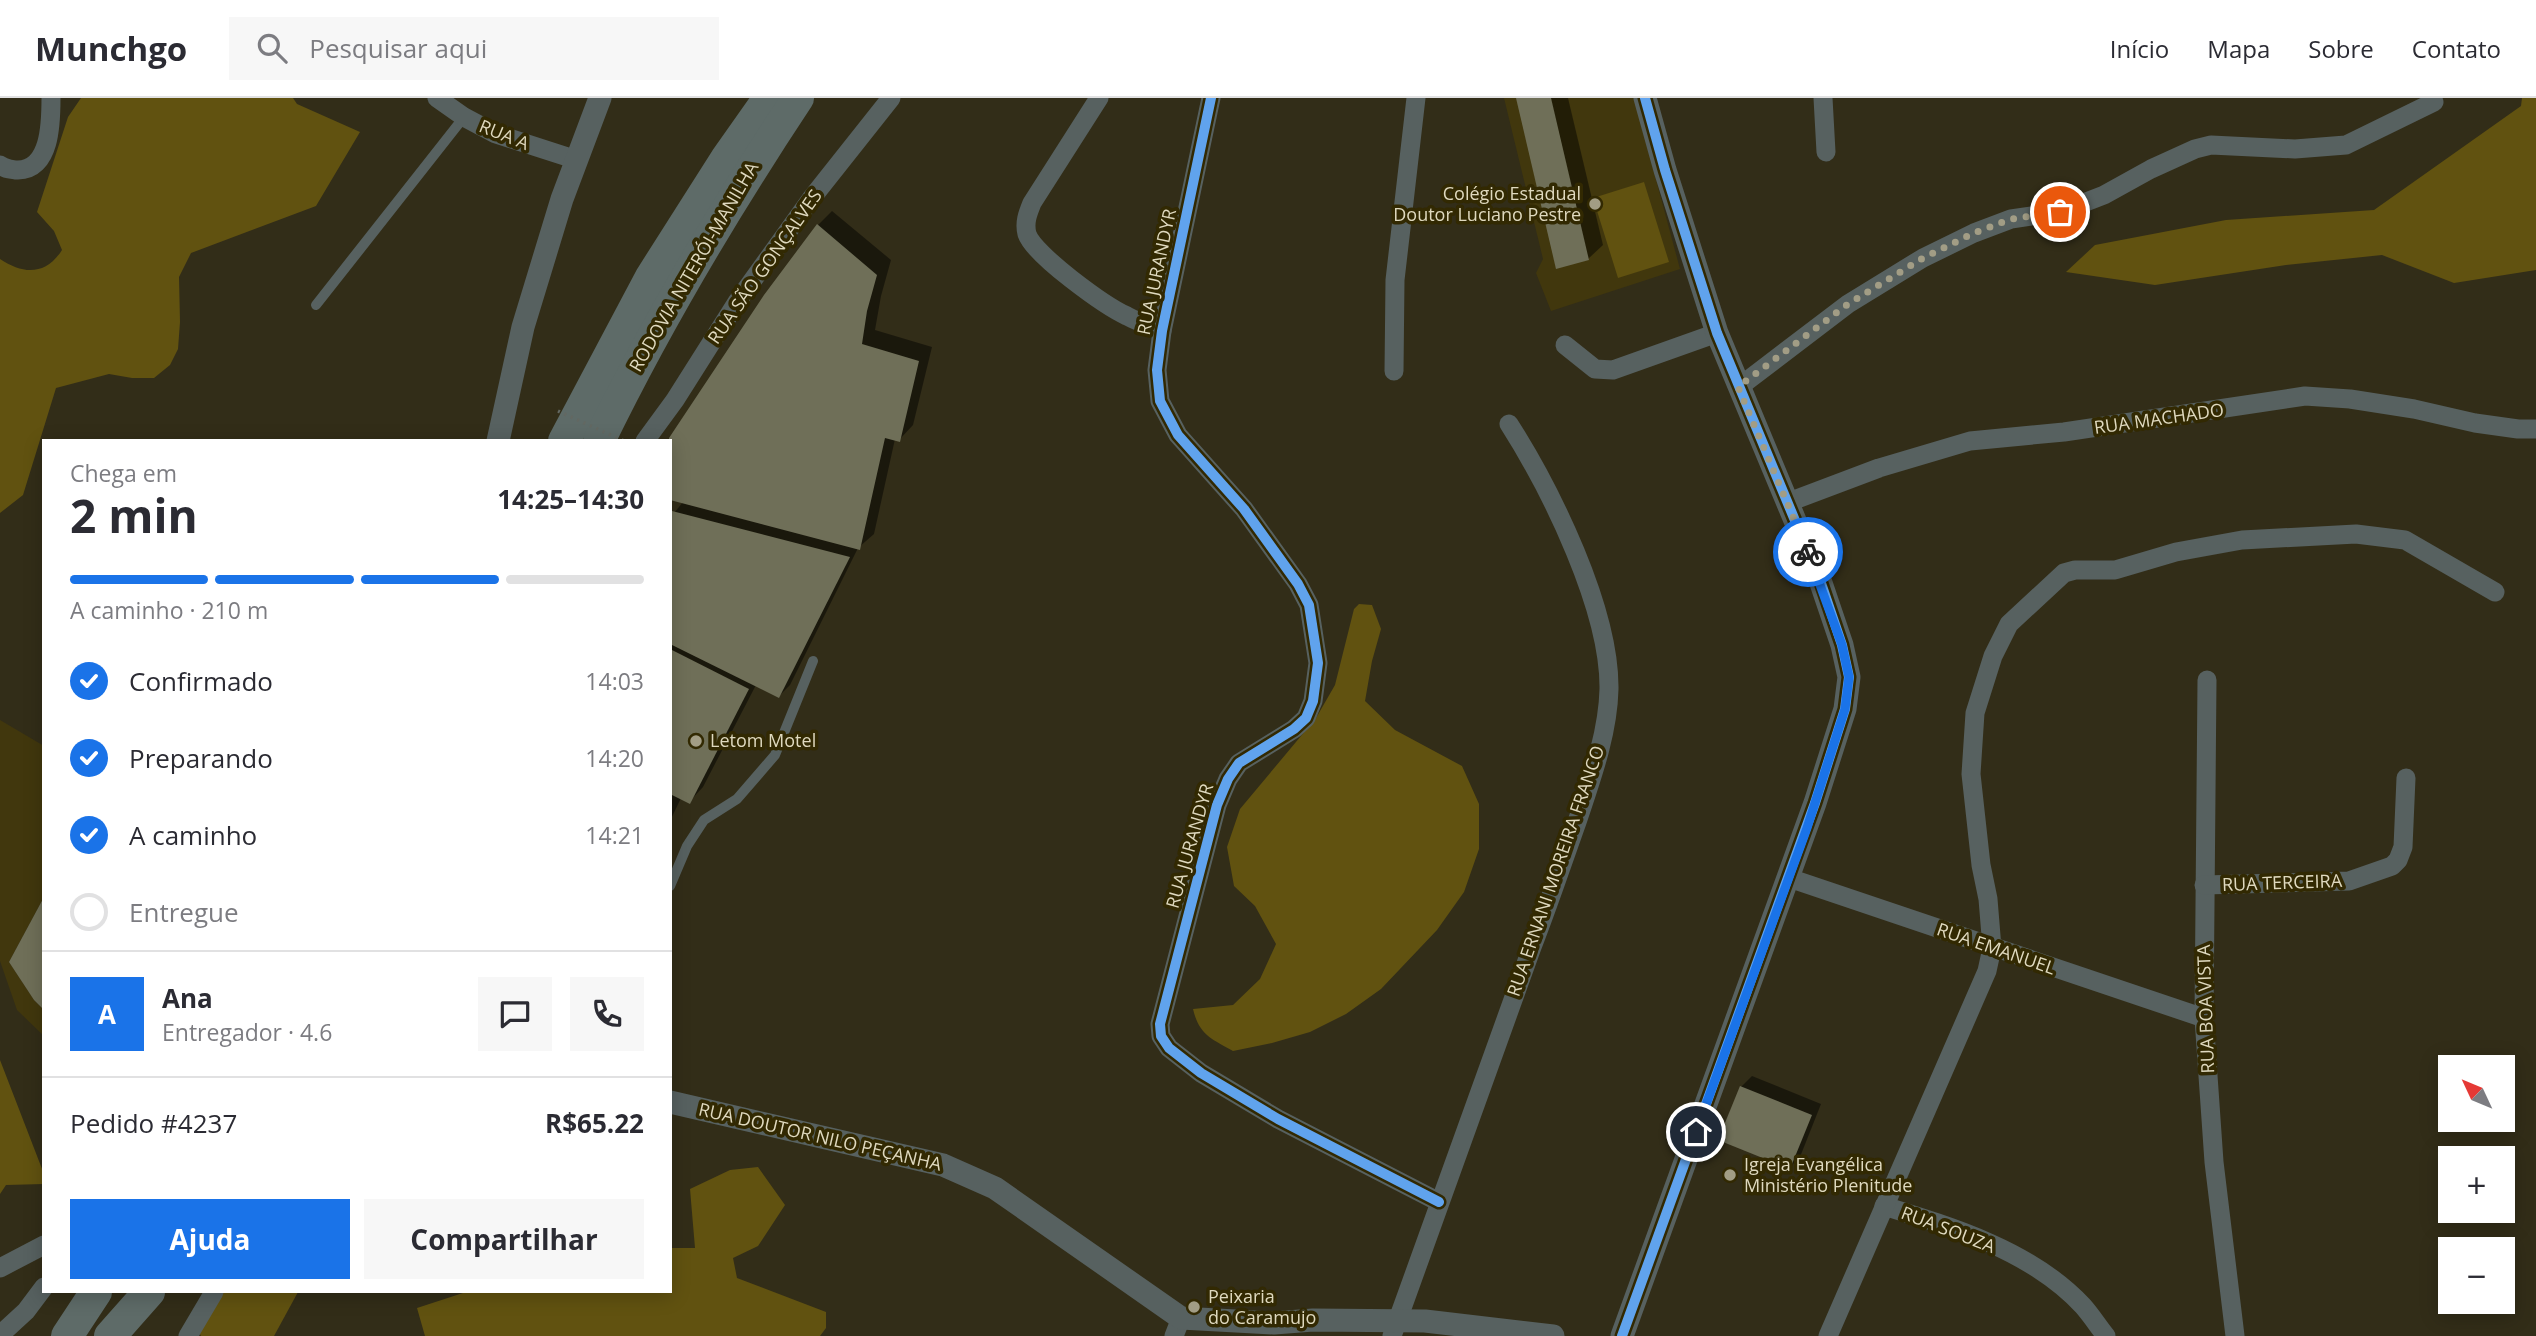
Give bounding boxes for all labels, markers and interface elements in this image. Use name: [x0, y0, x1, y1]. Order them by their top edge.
search box: [229, 17, 719, 80]
text: Munchgo: [35, 26, 187, 71]
icon: search: [253, 29, 291, 67]
text: Pesquisar aqui: [309, 30, 487, 66]
text: Início: [2110, 32, 2169, 65]
text: Mapa: [2207, 32, 2270, 65]
text: Sobre: [2308, 32, 2374, 65]
text: Contato: [2412, 32, 2501, 65]
street label: RUA A: [476, 113, 533, 155]
street label: RODOVIA NITERÓI-MANILHA: [623, 157, 763, 376]
place label: Colégio Estadual Doutor Luciano Pestre: [1393, 181, 1581, 226]
pin: [2030, 182, 2090, 242]
street label: RUA SÃO GONÇALVES: [702, 184, 827, 348]
icon: bag: [2041, 193, 2079, 231]
marker: Colégio Estadual Doutor Luciano Pestre: [1587, 196, 1603, 212]
street label: RUA JURANDYR: [1131, 206, 1181, 337]
street label: RUA MACHADO: [2092, 397, 2225, 439]
text: Chega em: [70, 457, 177, 489]
text: 14:25–14:30: [497, 481, 644, 517]
text: 2 min: [70, 484, 198, 546]
courier: [1773, 517, 1843, 587]
icon: bike: [1789, 533, 1827, 571]
text: A caminho · 210 m: [70, 594, 268, 626]
icon: check: [70, 662, 108, 700]
text: Confirmado: [129, 663, 273, 699]
text: 14:03: [585, 665, 644, 697]
place label: Letom Motel: [710, 728, 816, 752]
marker: Letom Motel: [688, 733, 704, 749]
icon: check: [70, 739, 108, 777]
text: Preparando: [129, 740, 273, 776]
text: 14:20: [585, 742, 644, 774]
street label: RUA ERNANI MOREIRA FRANCO: [1501, 742, 1609, 999]
street label: RUA JURANDYR: [1160, 781, 1218, 911]
icon: check: [70, 816, 108, 854]
text: A caminho: [129, 817, 257, 853]
text: 14:21: [585, 819, 644, 851]
street label: RUA TERCEIRA: [2221, 868, 2343, 896]
text: Entregue: [129, 894, 239, 930]
street label: RUA EMANUEL: [1934, 917, 2059, 980]
street label: RUA BOA VISTA: [2191, 944, 2219, 1074]
button: chat: [478, 977, 552, 1051]
button: phone: [570, 977, 644, 1051]
text: Ana: [162, 980, 213, 1016]
text: A: [98, 996, 116, 1032]
text: Entregador · 4.6: [162, 1016, 332, 1048]
north arrow: [2438, 1055, 2515, 1132]
map controls: [2438, 1055, 2515, 1314]
street label: RUA DOUTOR NILO PEÇANHA: [696, 1096, 945, 1176]
pin: [1666, 1102, 1726, 1162]
text: Pedido #4237: [70, 1105, 237, 1141]
text: R$65.22: [545, 1105, 644, 1141]
icon: home: [1677, 1113, 1715, 1151]
button: +: [2438, 1146, 2515, 1223]
place label: Igreja Evangélica Ministério Plenitude: [1744, 1152, 1912, 1197]
marker: Igreja Evangélica Ministério Plenitude: [1722, 1167, 1738, 1183]
button: Ajuda: [70, 1199, 350, 1279]
button: Compartilhar: [364, 1199, 644, 1279]
street label: RUA SOUZA: [1898, 1200, 1999, 1258]
button: −: [2438, 1237, 2515, 1314]
place label: Peixaria do Caramujo: [1208, 1284, 1316, 1329]
marker: Peixaria do Caramujo: [1186, 1299, 1202, 1315]

